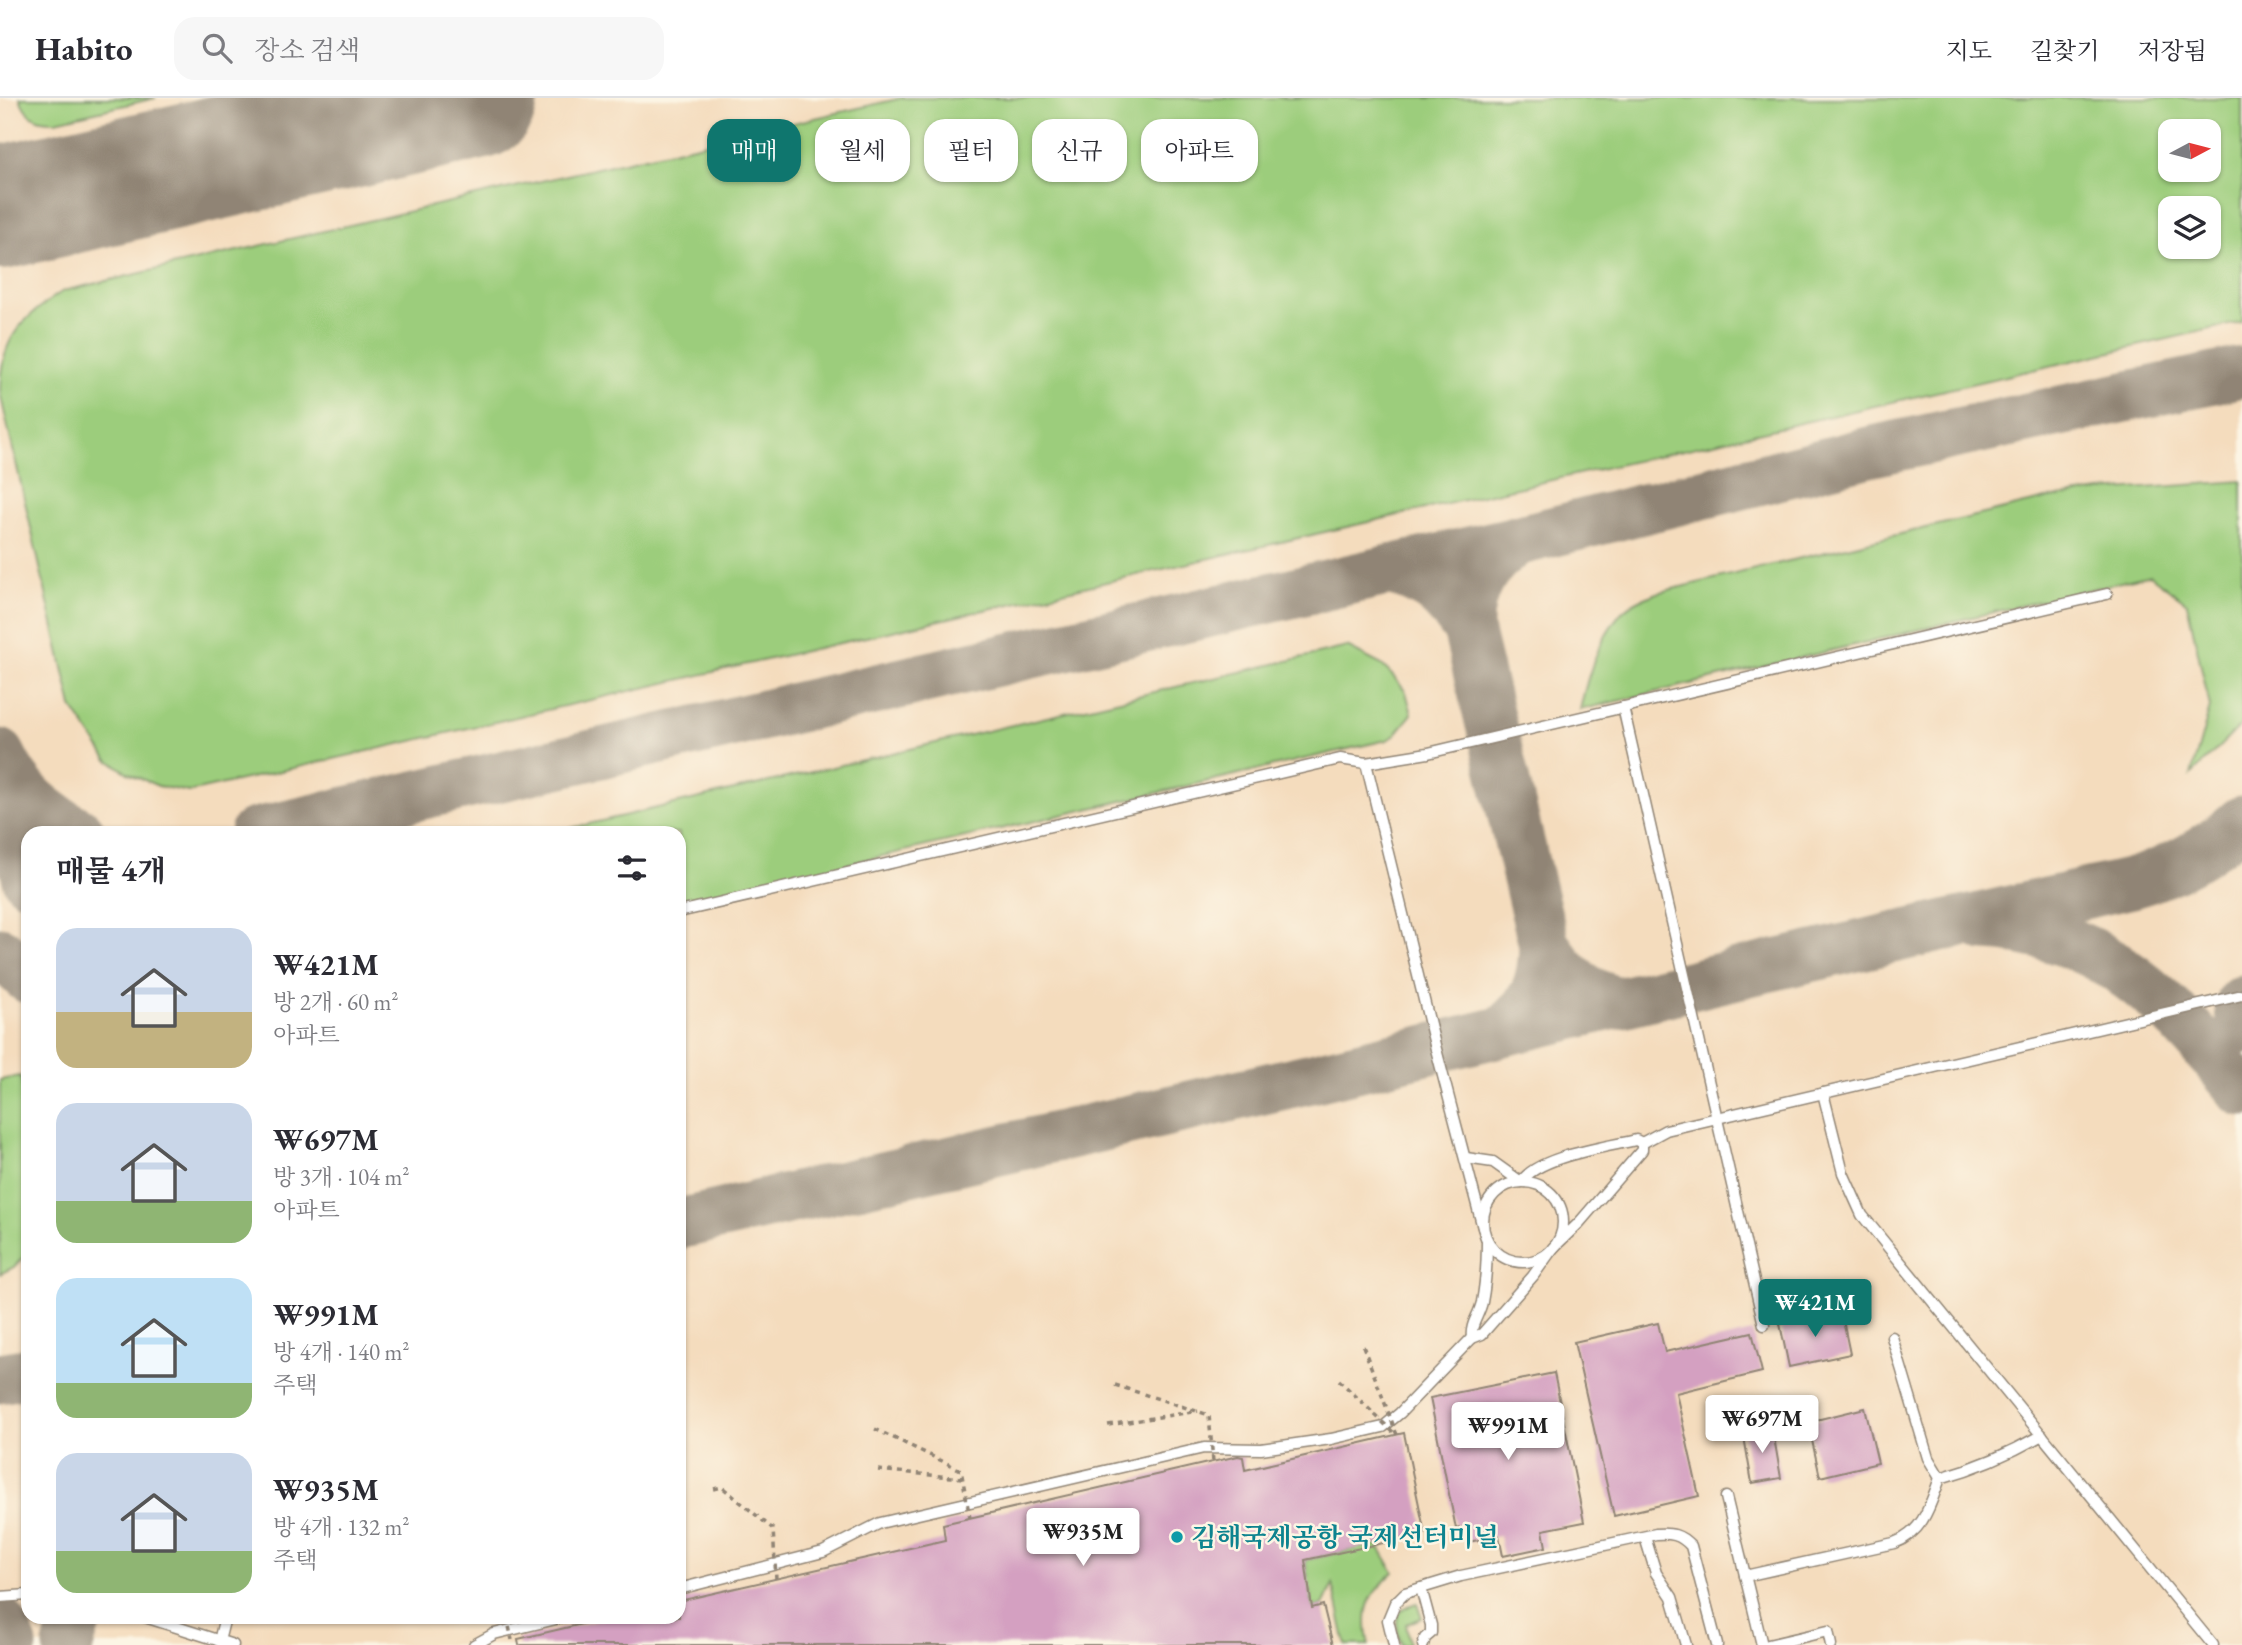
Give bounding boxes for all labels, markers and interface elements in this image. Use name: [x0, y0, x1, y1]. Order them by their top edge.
search box: [174, 17, 664, 80]
text: Habito: [35, 27, 132, 70]
icon: search: [198, 29, 236, 67]
text: 장소 검색: [254, 33, 360, 67]
text: 지도: [1946, 35, 1992, 66]
text: 길찾기: [2030, 35, 2099, 66]
text: 저장됨: [2137, 35, 2207, 66]
chip: 매매: [707, 119, 801, 182]
chip: 월세: [815, 119, 910, 182]
chip: 필터: [924, 119, 1018, 182]
chip: 신규: [1032, 119, 1127, 182]
chip: 아파트: [1141, 119, 1258, 182]
north arrow: [2158, 119, 2221, 182]
map controls: [2158, 119, 2221, 259]
button: layers: [2158, 196, 2221, 259]
icon: filters: [613, 849, 651, 887]
text: 매물 4개: [56, 851, 166, 890]
text: ₩421M: [273, 945, 379, 984]
icon: home: [112, 956, 196, 1040]
text: 방 2개 · 60 m²: [273, 987, 398, 1017]
text: 아파트: [273, 1020, 340, 1050]
text: ₩697M: [273, 1120, 379, 1159]
icon: home: [112, 1131, 196, 1215]
text: 방 3개 · 104 m²: [273, 1162, 409, 1192]
text: 아파트: [273, 1195, 340, 1225]
pin: ₩421M: [1766, 1280, 1864, 1339]
text: ₩421M: [1774, 1287, 1856, 1317]
text: ₩991M: [273, 1295, 379, 1334]
icon: home: [112, 1306, 196, 1390]
text: 방 4개 · 140 m²: [273, 1337, 409, 1367]
text: 주택: [273, 1370, 317, 1400]
pin: ₩697M: [1713, 1396, 1811, 1455]
pin: ₩991M: [1459, 1402, 1557, 1462]
text: ₩697M: [1721, 1403, 1803, 1433]
text: ₩991M: [1467, 1410, 1549, 1440]
text: ₩935M: [273, 1470, 379, 1509]
icon: home: [112, 1481, 196, 1565]
pin: ₩935M: [1034, 1508, 1132, 1568]
text: 방 4개 · 132 m²: [273, 1512, 409, 1542]
text: ₩935M: [1042, 1516, 1124, 1546]
place label: 김해국제공항 국제선터미널: [1191, 1520, 1499, 1554]
marker: 김해국제공항 국제선터미널: [1169, 1529, 1185, 1545]
text: 주택: [273, 1545, 317, 1575]

